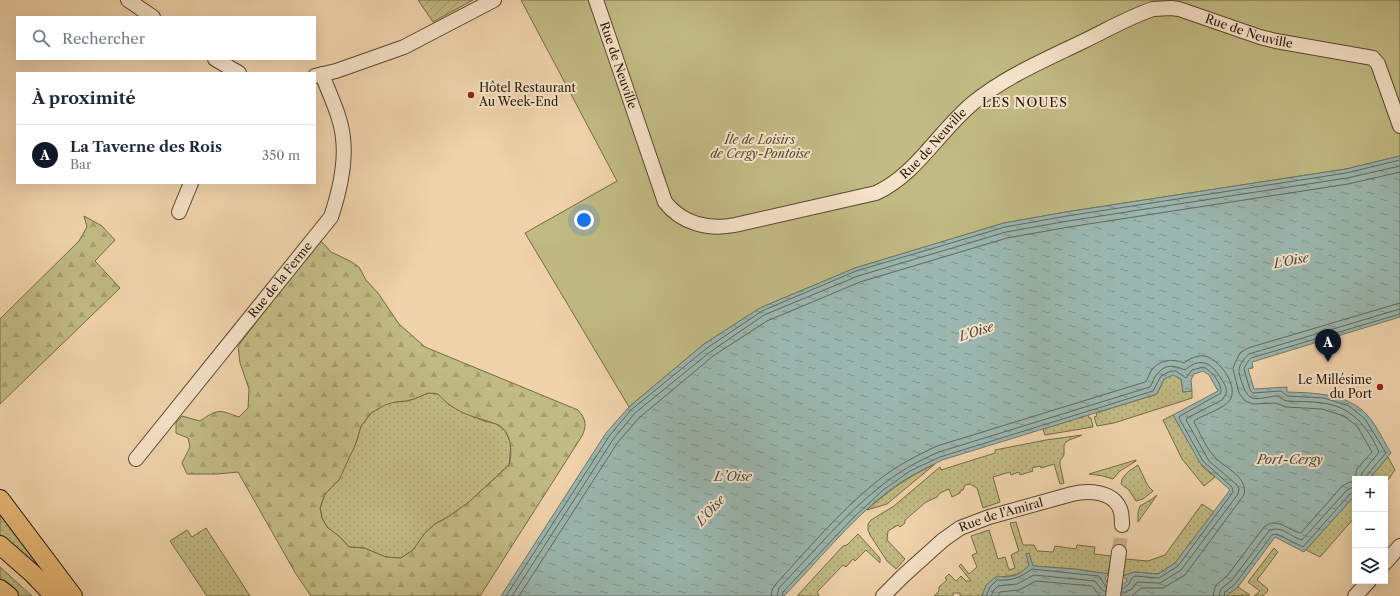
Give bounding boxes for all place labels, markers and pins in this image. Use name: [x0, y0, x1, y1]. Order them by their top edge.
place label: Hôtel Restaurant Au Week-End: [478, 80, 576, 109]
marker: Hôtel Restaurant Au Week-End: [466, 90, 476, 100]
pin: A: [1315, 329, 1341, 362]
place label: Le Millésime du Port: [1298, 372, 1373, 401]
marker: Le Millésime du Port: [1375, 382, 1385, 392]

